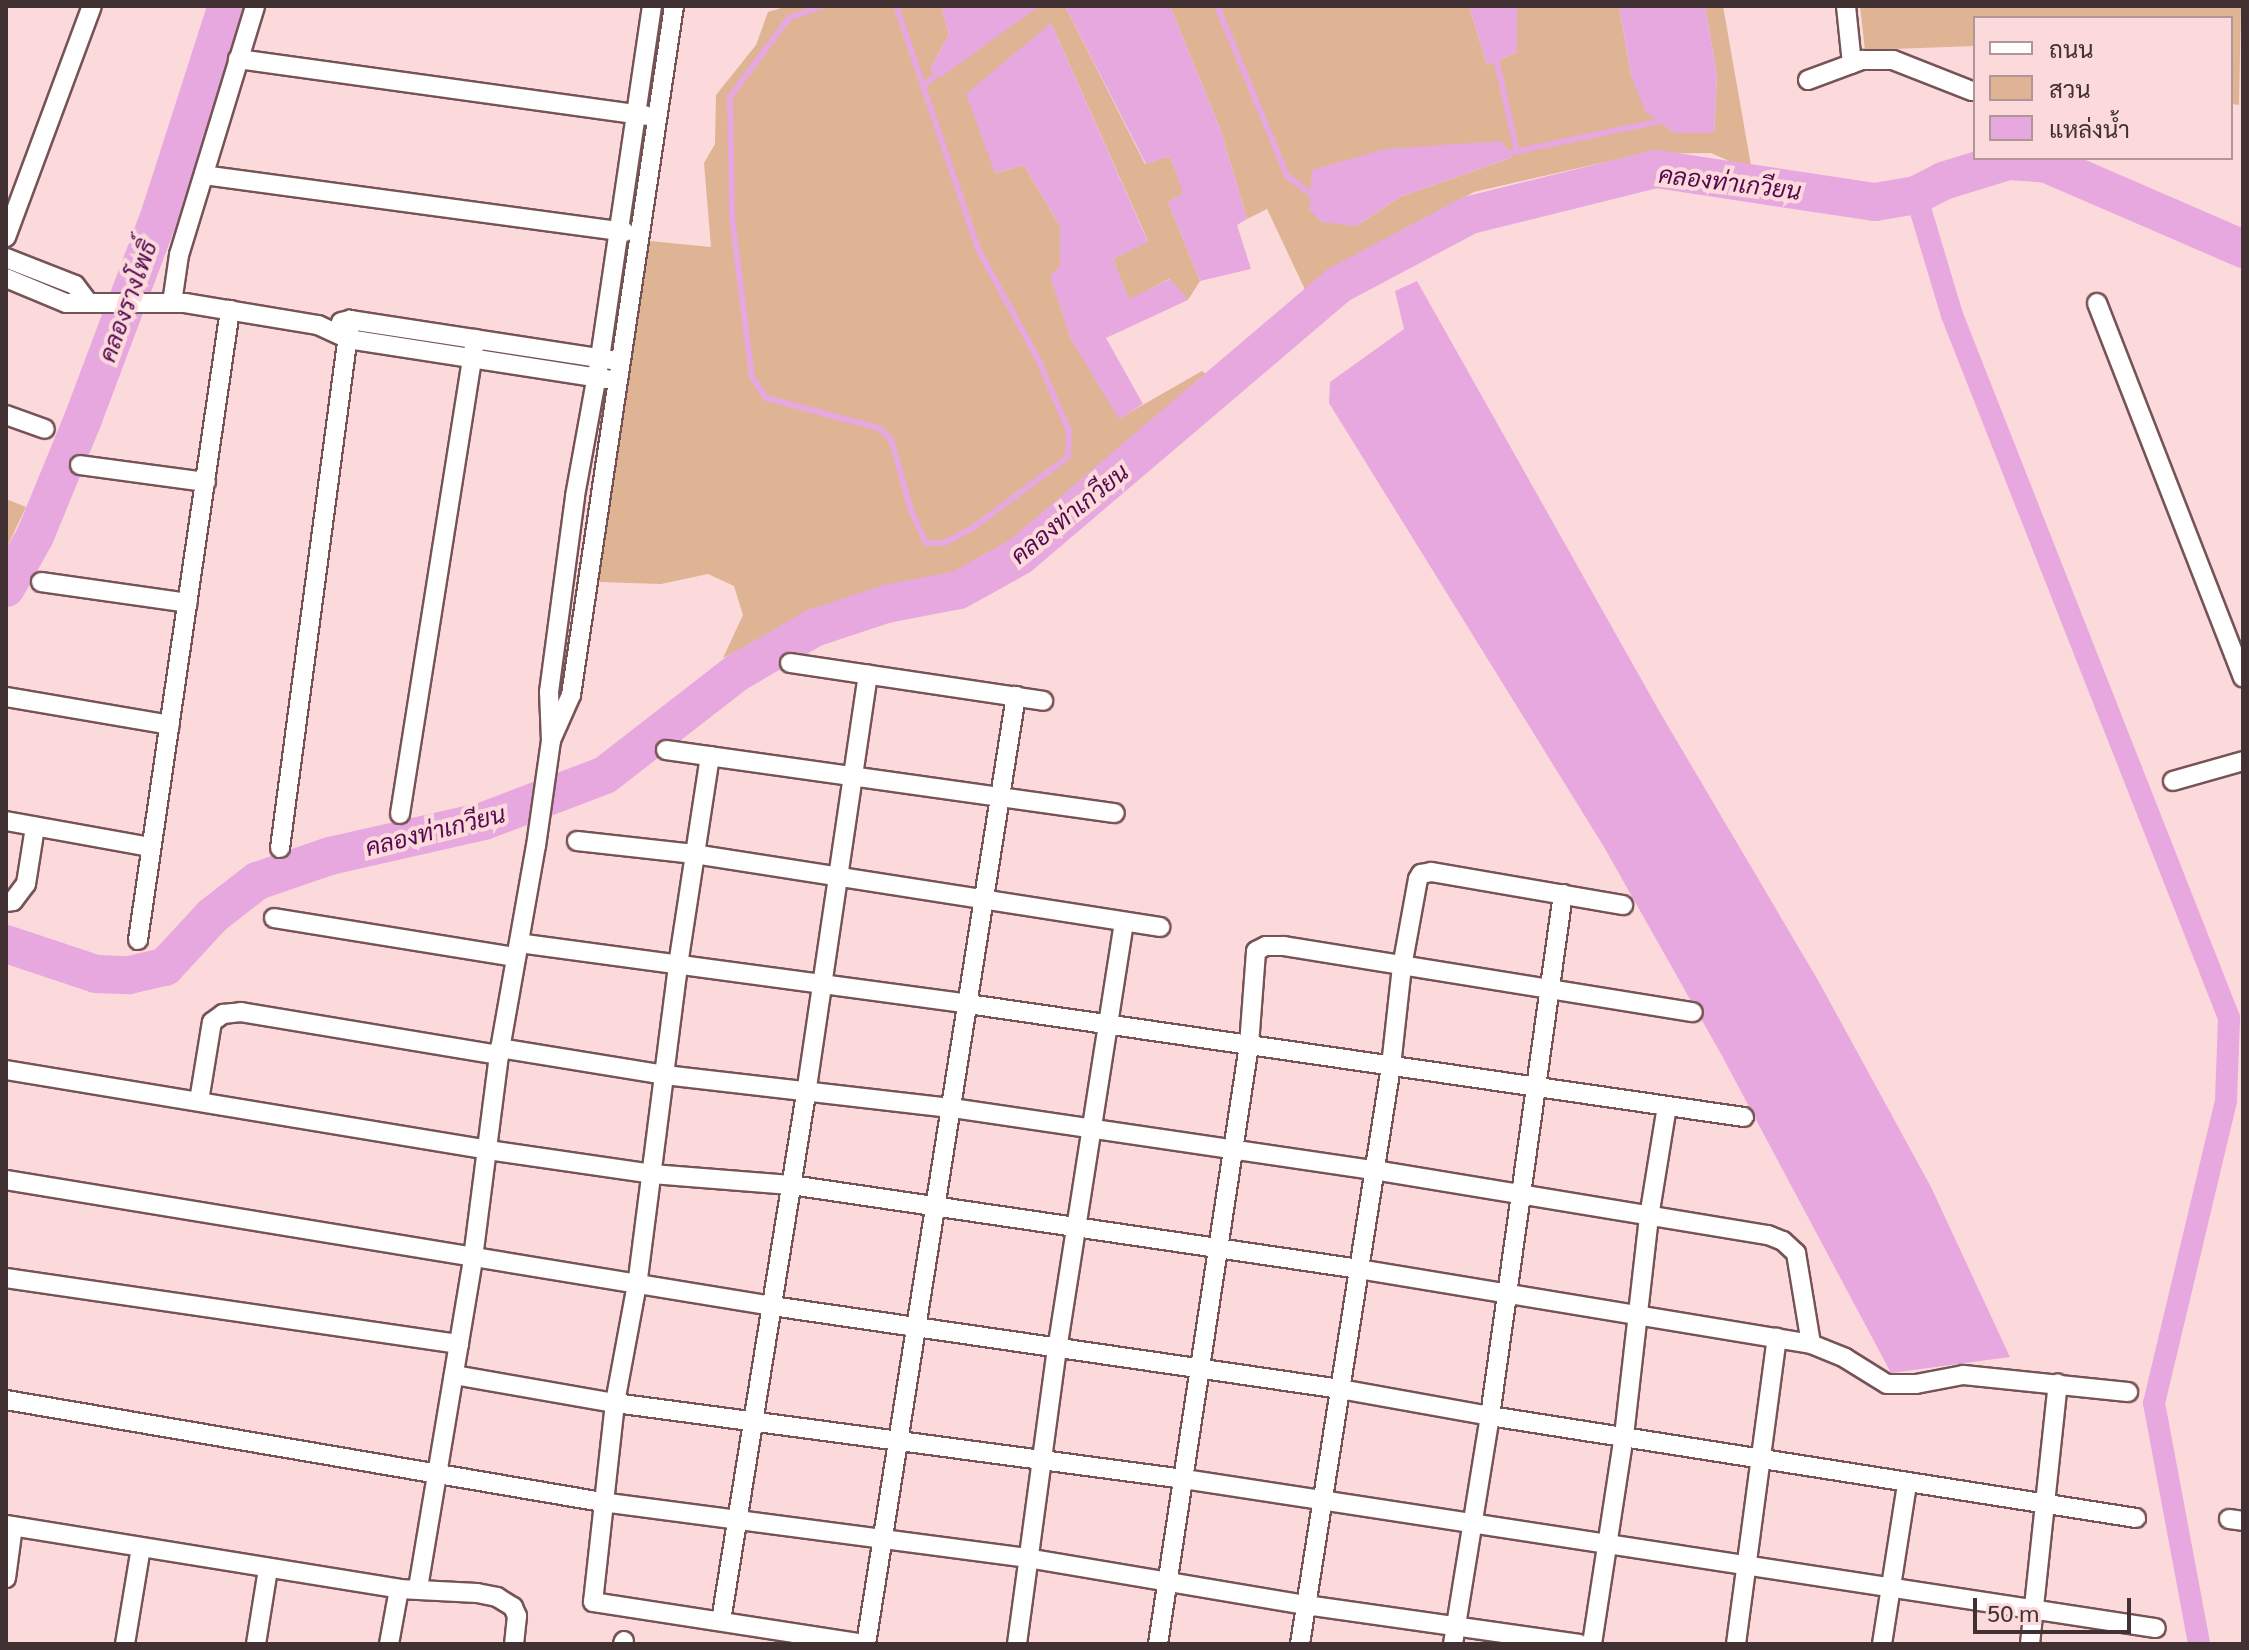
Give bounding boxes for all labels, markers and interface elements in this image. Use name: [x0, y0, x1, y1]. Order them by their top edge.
legend: [1973, 16, 2233, 160]
text: ถนน: [2049, 32, 2094, 64]
text: สวน: [2049, 72, 2091, 104]
text: แหล่งน้ำ: [2049, 112, 2130, 144]
water label: คลองท่าเกวียน: [1657, 159, 1803, 205]
water label: คลองรางโพธิ์: [92, 236, 162, 366]
water label: คลองท่าเกวียน: [1004, 457, 1134, 569]
water label: คลองท่าเกวียน: [362, 799, 508, 861]
scale bar: [1977, 1582, 2135, 1632]
text: 50 m: [1987, 1596, 2039, 1628]

